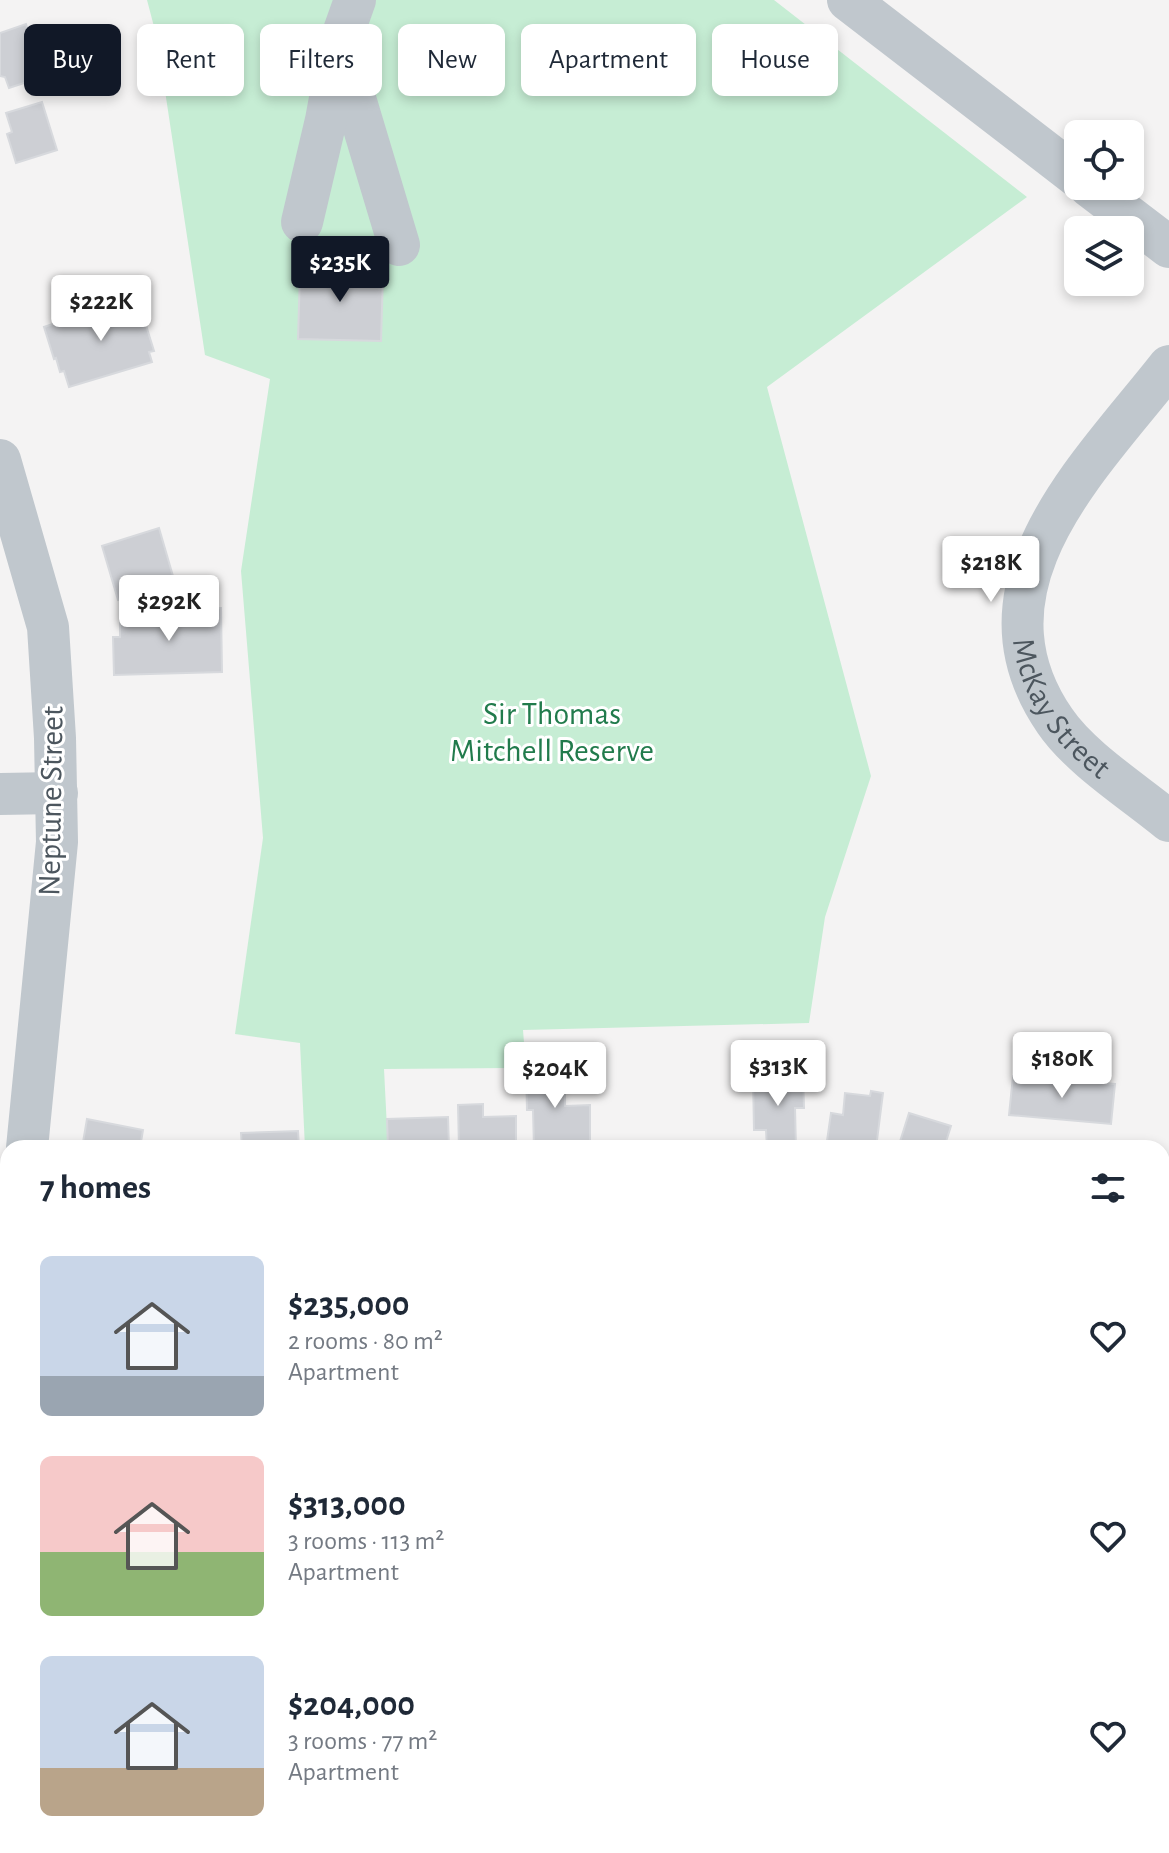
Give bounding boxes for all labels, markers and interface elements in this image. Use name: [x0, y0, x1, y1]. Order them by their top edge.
chip: Buy: [24, 24, 121, 96]
chip: Rent: [137, 24, 244, 96]
chip: Filters: [260, 24, 382, 96]
chip: New: [398, 24, 505, 96]
chip: Apartment: [521, 24, 696, 96]
chip: House: [712, 24, 838, 96]
map controls: [1064, 120, 1144, 296]
button: locate: [1064, 120, 1144, 200]
button: layers: [1064, 216, 1144, 296]
pin: $235K: [284, 236, 396, 304]
text: $235K: [309, 249, 371, 275]
pin: $222K: [45, 275, 157, 343]
text: $222K: [69, 288, 133, 314]
pin: $218K: [935, 536, 1047, 604]
text: $218K: [960, 549, 1022, 575]
pin: $292K: [113, 575, 225, 643]
text: $292K: [137, 588, 201, 614]
street label: McKay Street: [1007, 636, 1116, 785]
park label: Sir Thomas Mitchell Reserve: [450, 698, 654, 767]
street label: Neptune Street: [33, 706, 69, 896]
pin: $180K: [1006, 1032, 1118, 1100]
pin: $313K: [722, 1040, 834, 1108]
pin: $204K: [499, 1042, 611, 1110]
text: $180K: [1031, 1045, 1093, 1071]
text: $313K: [749, 1053, 807, 1079]
text: $204K: [522, 1055, 588, 1081]
icon: filters: [1086, 1166, 1130, 1210]
text: 7 homes: [40, 1171, 151, 1205]
icon: home: [104, 1288, 200, 1384]
text: $235,000: [288, 1288, 410, 1322]
icon: heart: [1086, 1314, 1130, 1358]
text: 2 rooms · 80 m²: [288, 1328, 443, 1354]
text: Apartment: [288, 1359, 399, 1385]
icon: home: [104, 1488, 200, 1584]
text: $313,000: [288, 1488, 406, 1522]
icon: heart: [1086, 1514, 1130, 1558]
text: 3 rooms · 113 m²: [288, 1528, 444, 1554]
text: Apartment: [288, 1559, 399, 1585]
icon: home: [104, 1688, 200, 1784]
text: $204,000: [288, 1688, 415, 1722]
icon: heart: [1086, 1714, 1130, 1758]
text: 3 rooms · 77 m²: [288, 1728, 437, 1754]
text: Apartment: [288, 1759, 399, 1785]

